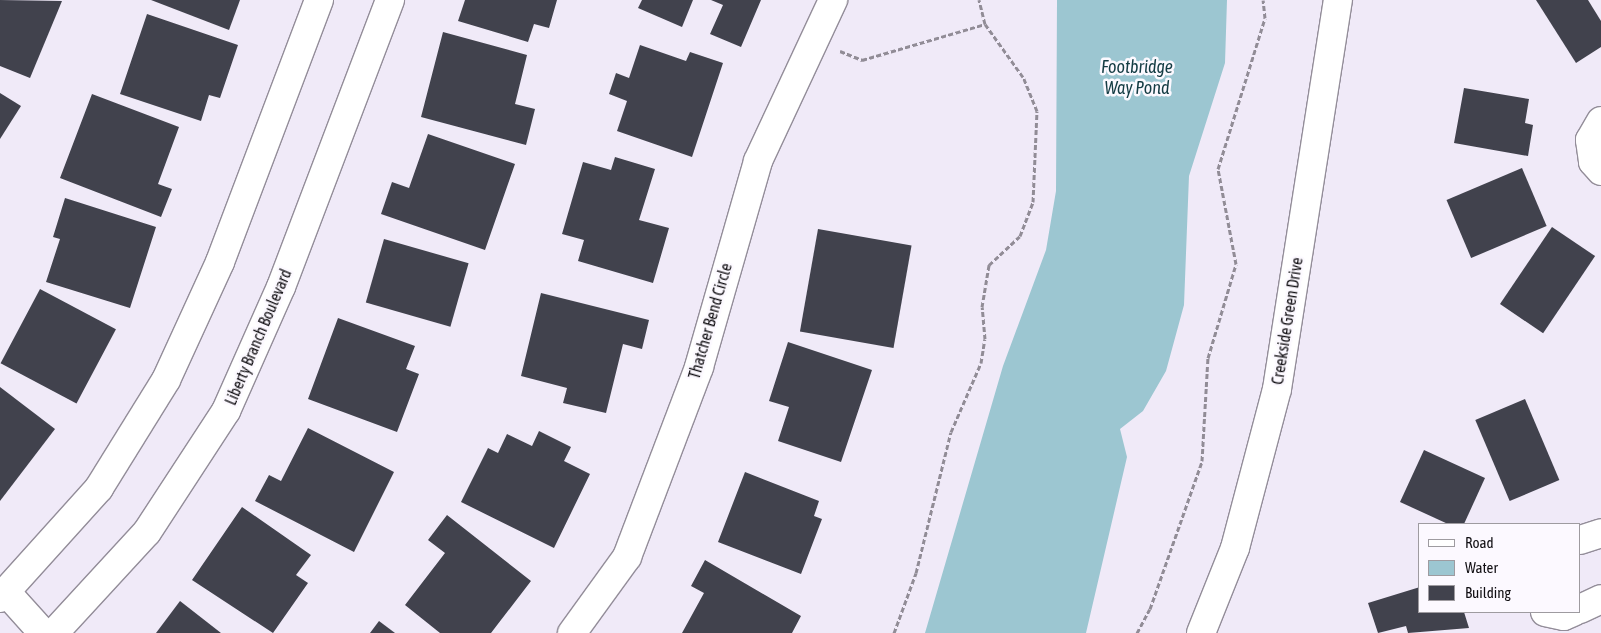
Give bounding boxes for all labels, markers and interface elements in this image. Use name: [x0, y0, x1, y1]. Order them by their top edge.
water label: Footbridge Way Pond: [1101, 57, 1173, 100]
street label: Creekside Green Drive: [1267, 256, 1307, 386]
street label: Thatcher Bend Circle: [684, 261, 736, 381]
street label: Liberty Branch Boulevard: [221, 266, 295, 408]
legend: [1418, 523, 1581, 613]
text: Road: [1465, 534, 1494, 551]
text: Water: [1465, 559, 1498, 576]
text: Building: [1465, 584, 1511, 601]

